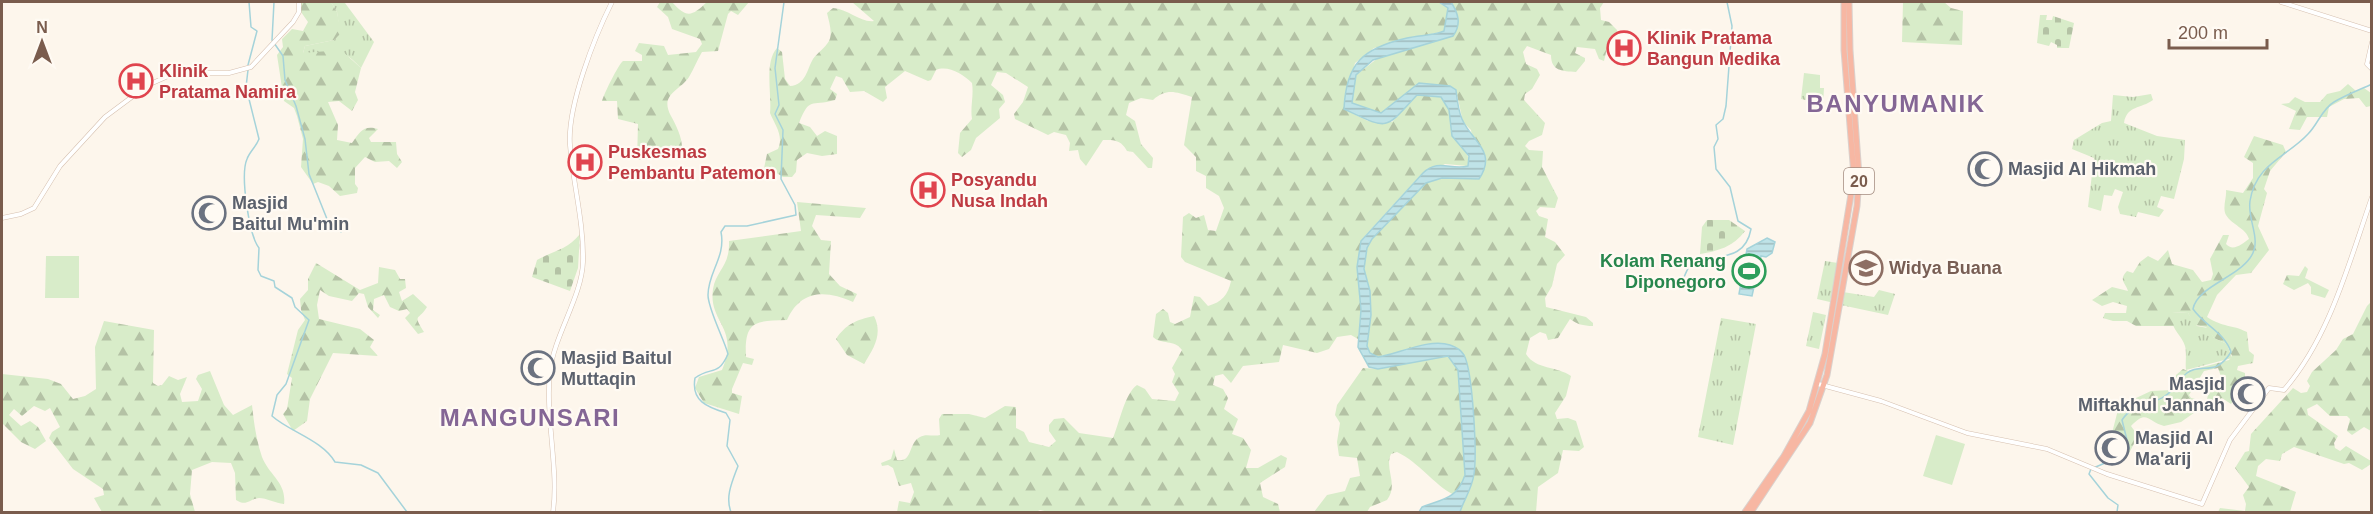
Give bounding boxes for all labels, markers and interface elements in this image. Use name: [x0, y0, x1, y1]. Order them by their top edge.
north arrow: [12, 12, 72, 72]
scale bar: [2169, 12, 2266, 50]
text: N: [36, 19, 48, 36]
text: 200 m: [2178, 23, 2228, 43]
place label: Klinik Pratama Bangun Medika: [1647, 28, 1781, 69]
hospital icon: Klinik Pratama Bangun Medika: [1606, 30, 1642, 66]
place label: Klinik Pratama Namira: [159, 61, 297, 102]
hospital icon: Klinik Pratama Namira: [118, 63, 154, 99]
district label: BANYUMANIK: [1807, 90, 1986, 117]
place label: Puskesmas Pembantu Patemon: [608, 142, 776, 183]
hospital icon: Puskesmas Pembantu Patemon: [567, 144, 603, 180]
mosque icon: Masjid Al Hikmah: [1967, 151, 2003, 187]
place label: Masjid Al Hikmah: [2008, 159, 2156, 179]
road number: 20: [1844, 168, 1874, 194]
place label: Posyandu Nusa Indah: [951, 170, 1048, 211]
hospital icon: Posyandu Nusa Indah: [910, 172, 946, 208]
place label: Masjid Baitul Mu'min: [232, 193, 349, 234]
mosque icon: Masjid Baitul Mu'min: [191, 195, 227, 231]
school or university icon: Widya Buana: [1848, 250, 1884, 286]
place label: Kolam Renang Diponegoro: [1600, 251, 1726, 292]
sports icon: Kolam Renang Diponegoro: [1731, 253, 1767, 289]
place label: Widya Buana: [1889, 258, 2003, 278]
place label: Masjid Baitul Muttaqin: [561, 348, 672, 389]
mosque icon: Masjid Baitul Muttaqin: [520, 350, 556, 386]
place label: Masjid Miftakhul Jannah: [2078, 374, 2225, 415]
mosque icon: Masjid Miftakhul Jannah: [2230, 376, 2266, 412]
district label: MANGUNSARI: [440, 404, 620, 431]
place label: Masjid Al Ma'arij: [2135, 428, 2213, 469]
mosque icon: Masjid Al Ma'arij: [2094, 430, 2130, 466]

